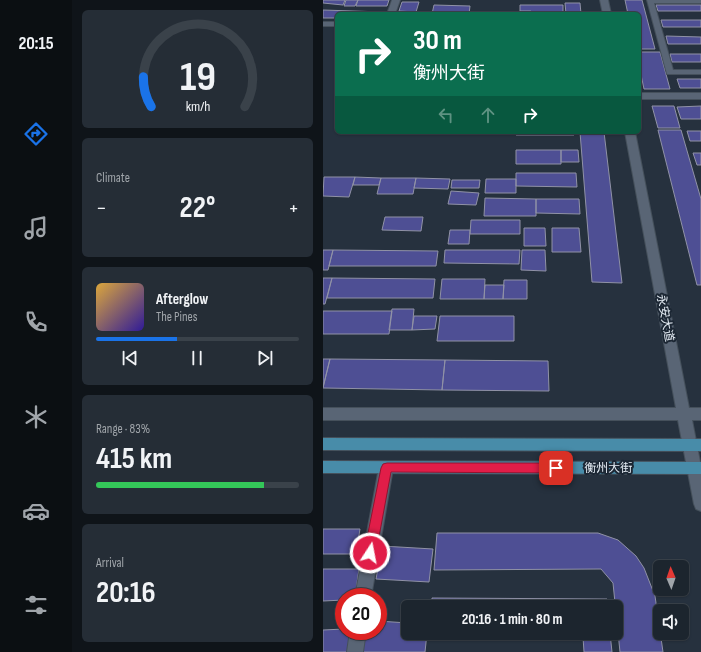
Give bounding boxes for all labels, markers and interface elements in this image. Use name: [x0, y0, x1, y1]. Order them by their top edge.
text: 30 m: [413, 24, 462, 57]
icon: right: [347, 28, 399, 80]
text: 20:15: [18, 33, 54, 54]
text: 19: [179, 53, 216, 102]
text: 衡州大街: [413, 63, 485, 84]
text: km/h: [185, 98, 210, 115]
icon: left: [435, 104, 457, 126]
icon: ahead: [477, 104, 499, 126]
icon: right: [519, 104, 541, 126]
icon: directions: [22, 120, 50, 148]
text: Climate: [96, 170, 130, 186]
text: 22°: [180, 190, 215, 226]
text: −: [96, 195, 107, 222]
text: +: [288, 195, 299, 222]
icon: music: [22, 214, 50, 242]
text: Afterglow: [156, 290, 208, 309]
street label: 永安大道: [653, 293, 677, 343]
icon: phone: [22, 308, 50, 336]
text: The Pines: [156, 309, 197, 325]
icon: previous: [119, 347, 141, 369]
icon: pause: [186, 347, 208, 369]
icon: next: [254, 347, 276, 369]
icon: climate: [22, 403, 50, 431]
text: Range · 83%: [96, 421, 150, 437]
text: 415 km: [96, 441, 172, 477]
pin: [539, 451, 573, 485]
icon: arrive: [545, 457, 567, 479]
street label: 衡州大街: [584, 461, 632, 476]
icon: car: [22, 497, 50, 525]
position arrow: [349, 532, 391, 574]
text: Arrival: [96, 555, 124, 571]
north arrow: [653, 560, 689, 596]
map controls: [653, 560, 689, 640]
text: 20:16: [96, 575, 156, 611]
speed limit sign: 20: [335, 588, 387, 640]
icon: filters: [22, 591, 50, 619]
button: sound: [653, 604, 689, 640]
text: 20:16 · 1 min · 80 m: [462, 610, 562, 629]

